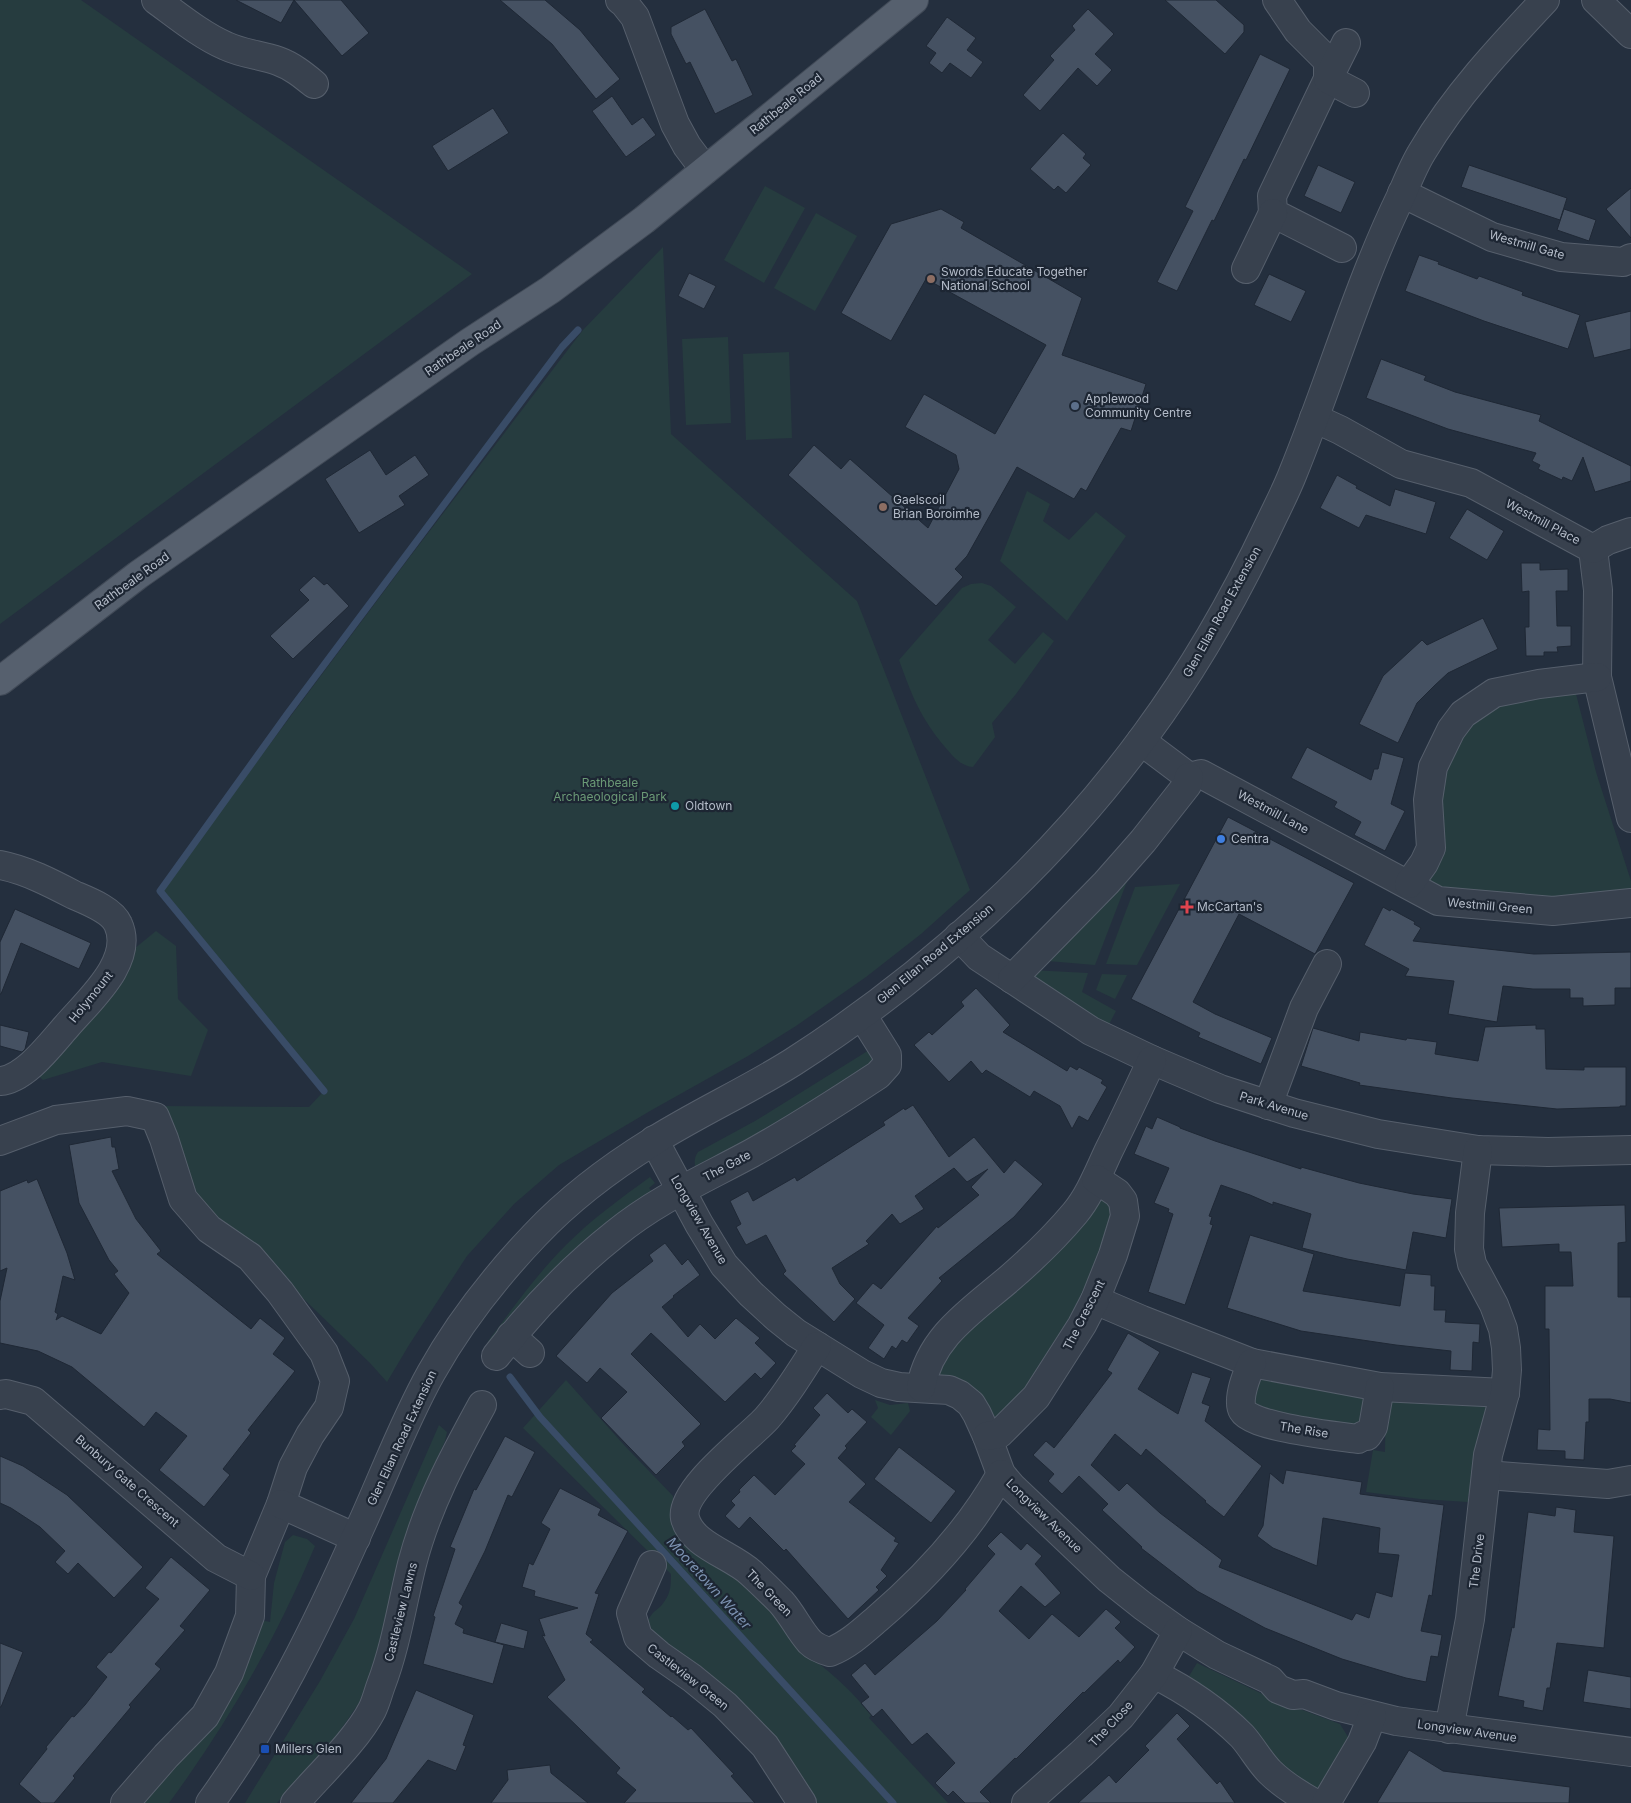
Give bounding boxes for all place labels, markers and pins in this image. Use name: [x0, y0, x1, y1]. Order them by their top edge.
place label: Swords Educate Together National School: [941, 264, 1088, 293]
marker: Swords Educate Together National School: [925, 273, 937, 285]
place label: Applewood Community Centre: [1085, 391, 1191, 420]
marker: Applewood Community Centre: [1069, 400, 1081, 412]
place label: Gaelscoil Brian Boroimhe: [893, 492, 980, 521]
marker: Gaelscoil Brian Boroimhe: [877, 501, 889, 513]
place label: Oldtown: [685, 798, 732, 813]
marker: Oldtown: [669, 800, 681, 812]
place label: Centra: [1231, 831, 1269, 846]
marker: Centra: [1215, 833, 1227, 845]
place label: McCartan's: [1197, 899, 1263, 914]
marker: McCartan's: [1181, 901, 1193, 913]
place label: Millers Glen: [275, 1741, 342, 1756]
marker: Millers Glen: [259, 1743, 271, 1755]

